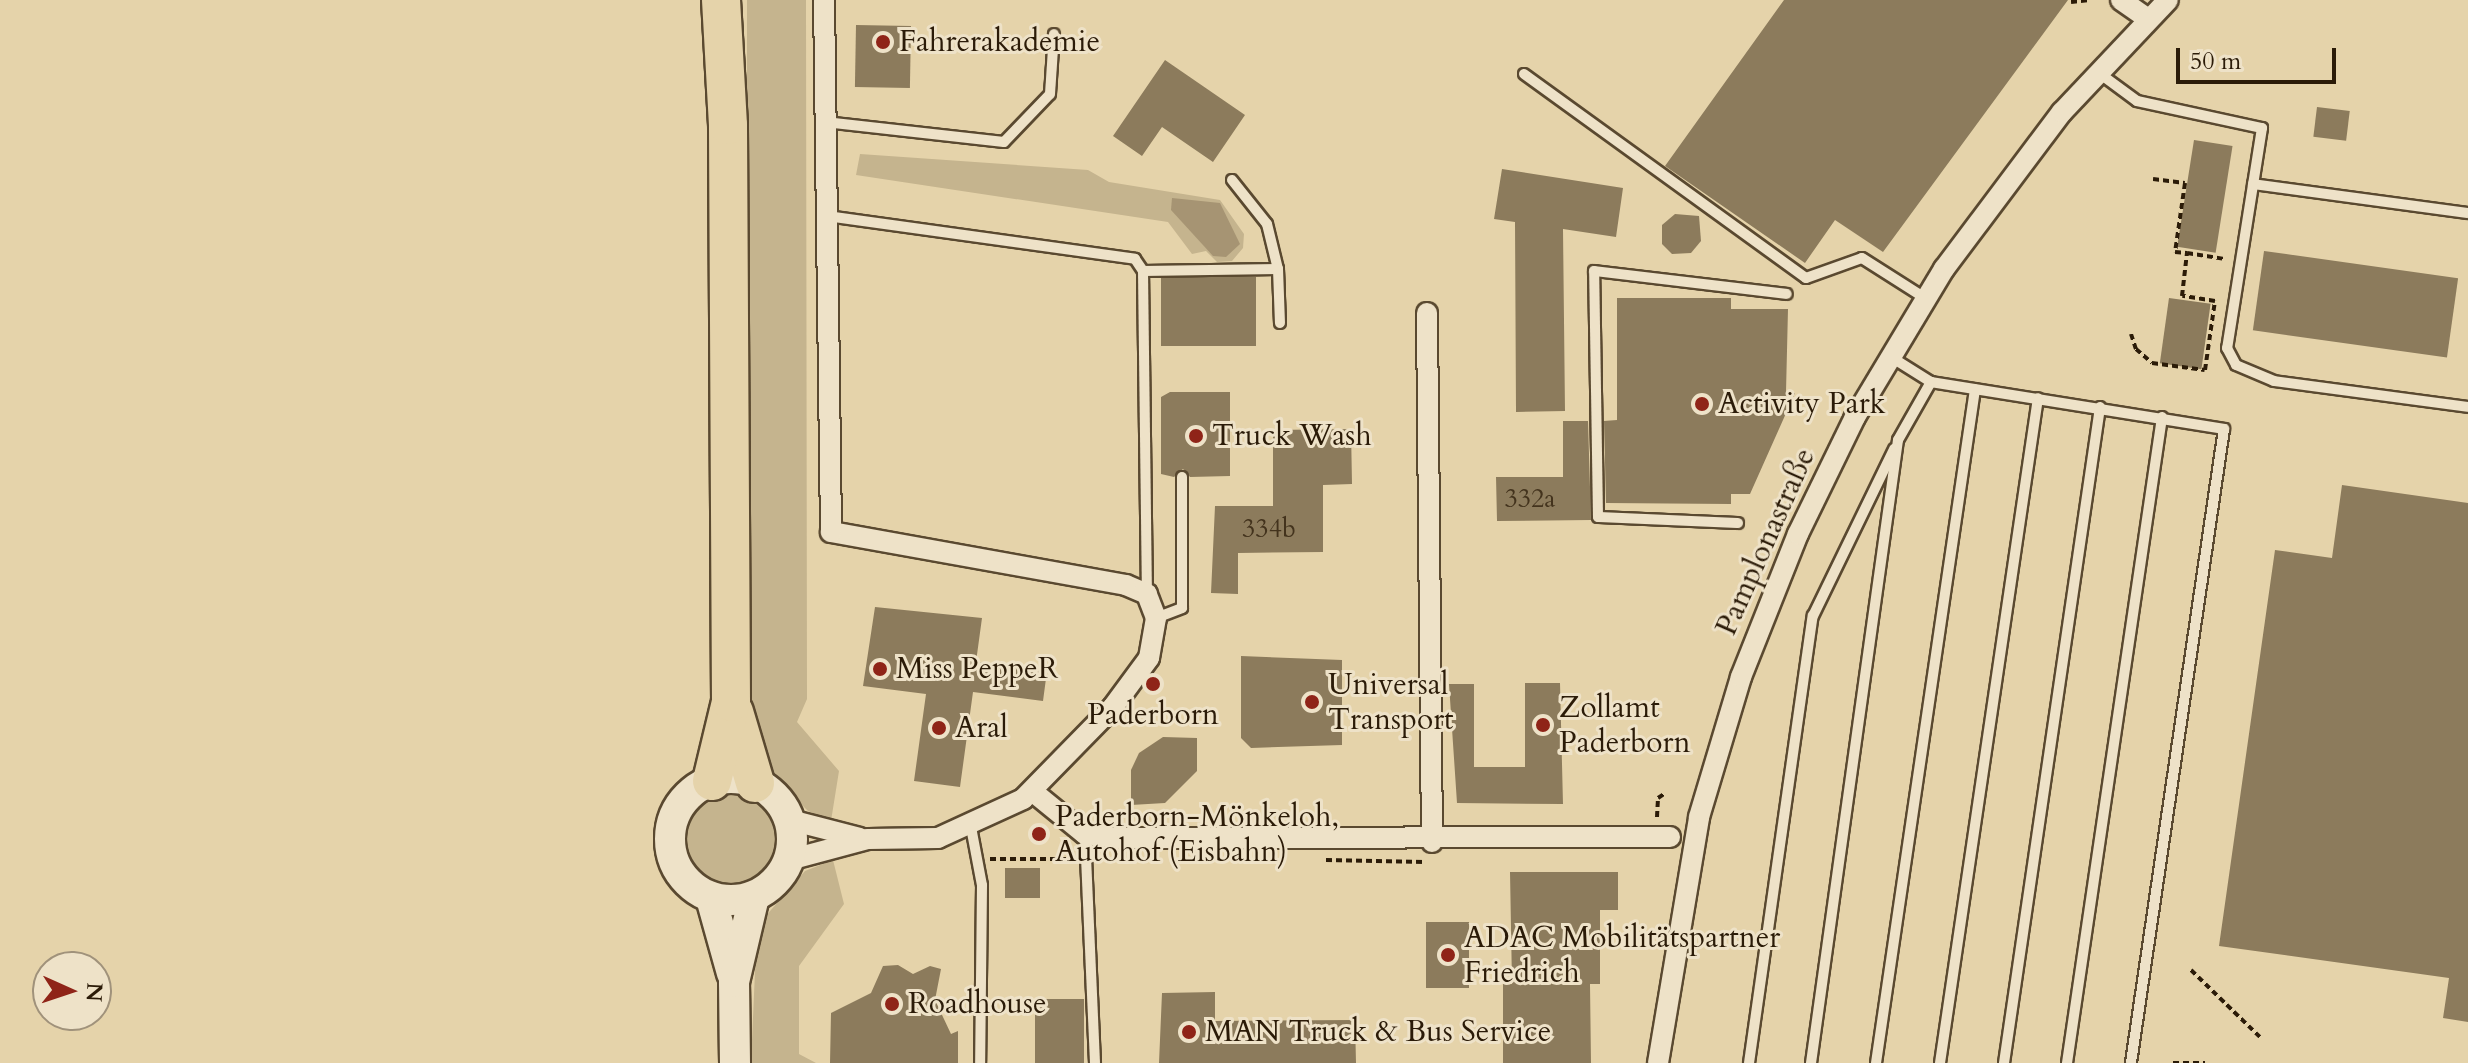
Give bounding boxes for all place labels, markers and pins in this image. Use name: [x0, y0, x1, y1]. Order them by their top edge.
place label: Fahrerakademie: [899, 24, 1100, 60]
marker: Fahrerakademie: [874, 33, 892, 51]
place label: Activity Park: [1718, 386, 1886, 422]
marker: Activity Park: [1693, 395, 1711, 413]
place label: Truck Wash: [1212, 418, 1372, 454]
marker: Truck Wash: [1187, 427, 1205, 445]
place label: Miss PeppeR: [896, 651, 1059, 687]
marker: Miss PeppeR: [871, 660, 889, 678]
place label: Universal Transport: [1328, 667, 1454, 738]
marker: Paderborn: [1144, 675, 1162, 693]
place label: Zollamt Paderborn: [1559, 690, 1691, 760]
marker: Universal Transport: [1303, 693, 1321, 711]
place label: Paderborn: [1087, 697, 1219, 733]
place label: Aral: [955, 710, 1008, 746]
marker: Zollamt Paderborn: [1534, 716, 1552, 734]
marker: Aral: [930, 719, 948, 737]
place label: Paderborn-Mönkeloh, Autohof (Eisbahn): [1055, 799, 1339, 870]
marker: Paderborn-Mönkeloh, Autohof (Eisbahn): [1030, 825, 1048, 843]
place label: ADAC Mobilitätspartner Friedrich: [1464, 920, 1780, 990]
marker: ADAC Mobilitätspartner Friedrich: [1439, 946, 1457, 964]
place label: Roadhouse: [908, 986, 1047, 1022]
marker: Roadhouse: [883, 995, 901, 1013]
place label: MAN Truck & Bus Service: [1205, 1014, 1551, 1050]
marker: MAN Truck & Bus Service: [1180, 1023, 1198, 1041]

